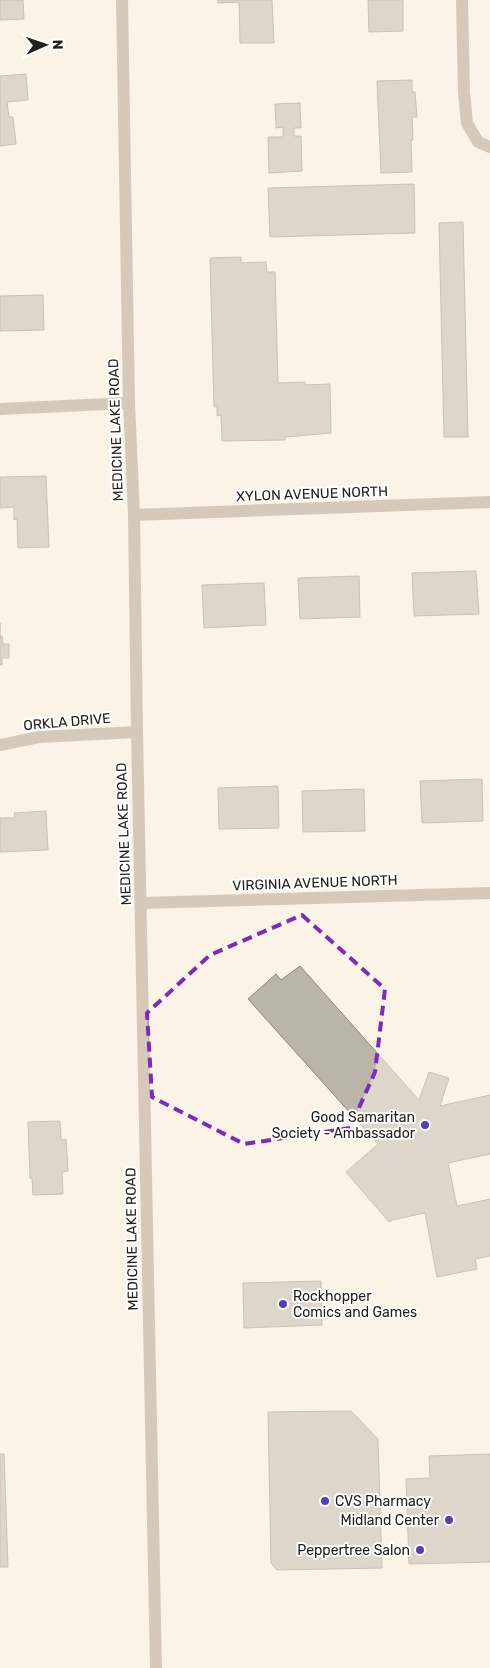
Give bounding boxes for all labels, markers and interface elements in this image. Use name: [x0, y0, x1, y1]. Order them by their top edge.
north arrow: [20, 20, 70, 70]
text: N: [49, 39, 66, 50]
street label: MEDICINE LAKE ROAD: [105, 358, 127, 502]
street label: XYLON AVENUE NORTH: [236, 483, 388, 505]
street label: ORKLA DRIVE: [23, 710, 111, 734]
street label: MEDICINE LAKE ROAD: [113, 762, 135, 906]
street label: VIRGINIA AVENUE NORTH: [232, 872, 398, 894]
place label: Good Samaritan Society - Ambassador: [272, 1109, 416, 1142]
marker: Good Samaritan Society - Ambassador: [419, 1119, 431, 1131]
street label: MEDICINE LAKE ROAD: [122, 1167, 142, 1311]
place label: Rockhopper Comics and Games: [293, 1288, 417, 1321]
marker: Rockhopper Comics and Games: [277, 1298, 289, 1310]
place label: CVS Pharmacy: [335, 1493, 431, 1510]
marker: CVS Pharmacy: [319, 1495, 331, 1507]
place label: Midland Center: [341, 1512, 440, 1529]
marker: Midland Center: [443, 1514, 455, 1526]
place label: Peppertree Salon: [297, 1542, 410, 1559]
marker: Peppertree Salon: [414, 1544, 426, 1556]

